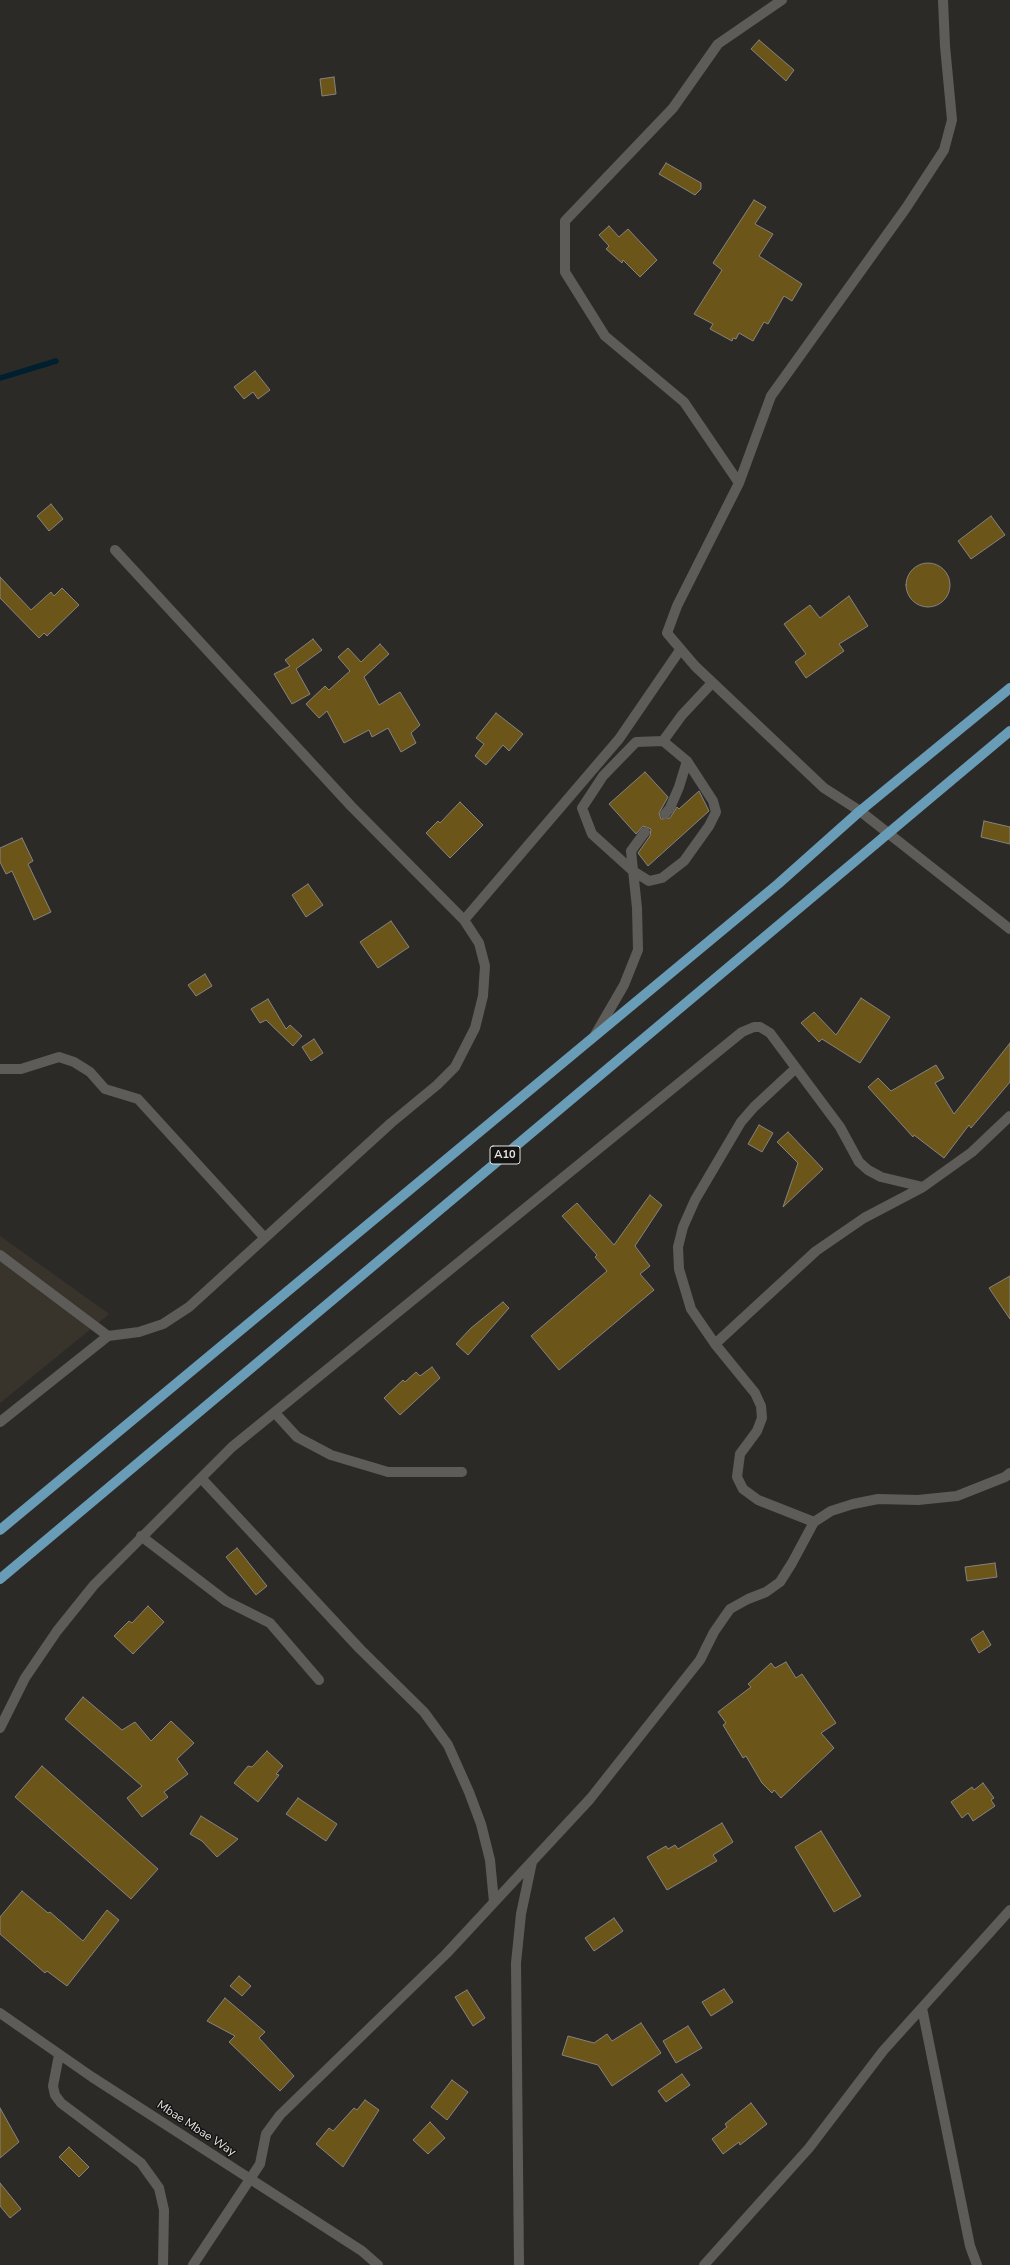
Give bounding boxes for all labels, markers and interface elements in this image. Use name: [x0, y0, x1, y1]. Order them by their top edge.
road number: A10: [490, 1146, 520, 1164]
street label: Mbae Mbae Way: [154, 2098, 238, 2160]

